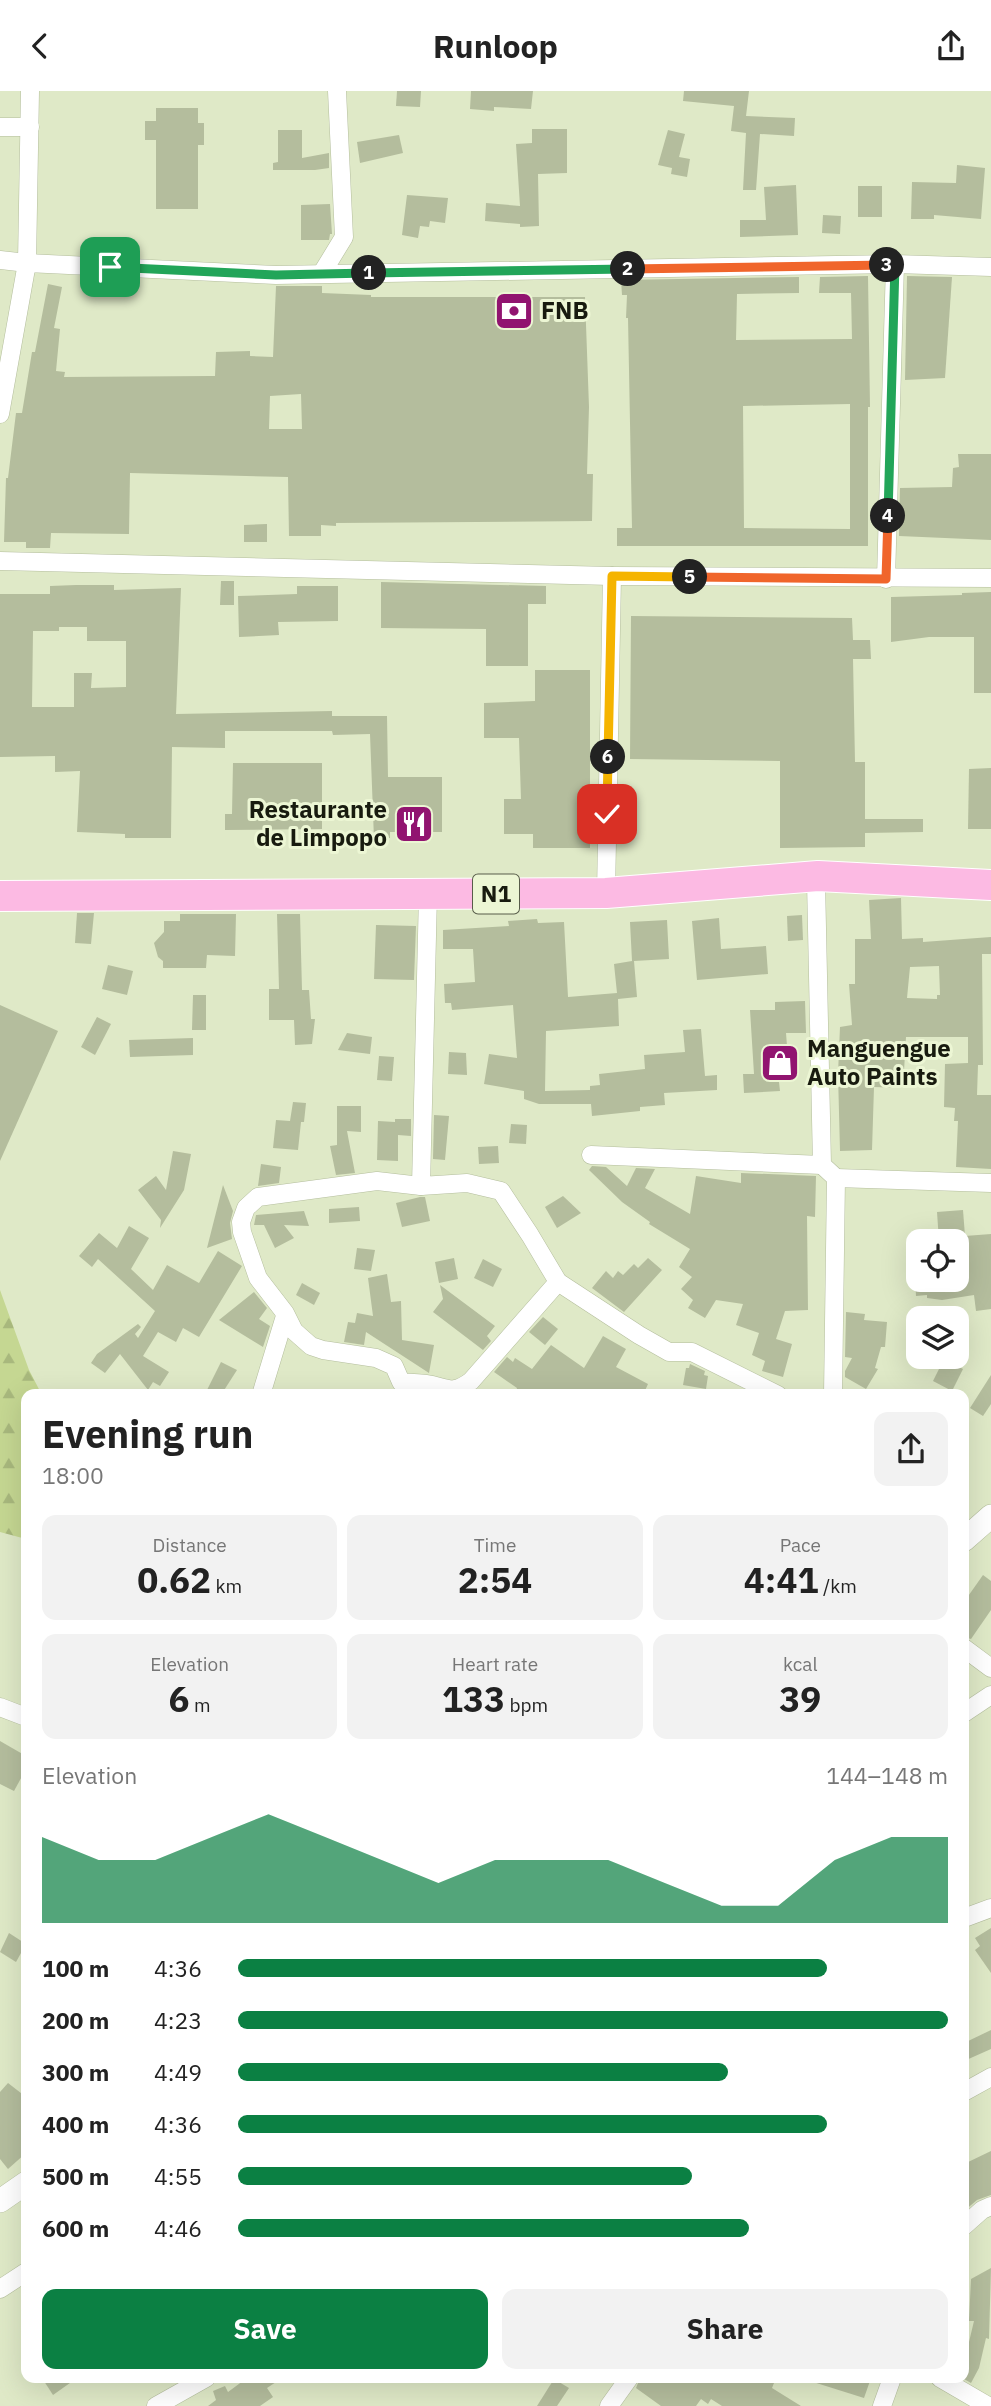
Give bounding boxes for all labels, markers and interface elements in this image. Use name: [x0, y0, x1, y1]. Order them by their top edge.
text: Runloop: [433, 25, 558, 67]
icon: back: [21, 27, 59, 65]
icon: share: [932, 27, 970, 65]
pin: [80, 237, 140, 297]
pin: 3: [870, 247, 904, 283]
icon: arrive: [91, 248, 129, 286]
pin: 2: [610, 251, 646, 287]
text: 3: [881, 252, 892, 276]
pin: 1: [352, 255, 386, 291]
text: 2: [622, 256, 633, 280]
text: 1: [363, 260, 374, 284]
bank icon: FNB: [493, 290, 535, 332]
place label: FNB: [541, 294, 588, 326]
pin: 4: [870, 499, 906, 533]
text: 4: [882, 503, 893, 527]
pin: 5: [672, 559, 708, 595]
text: 5: [684, 564, 695, 588]
pin: 6: [590, 739, 626, 775]
text: 6: [602, 744, 613, 768]
pin: [577, 784, 637, 844]
place label: Restaurante de Limpopo: [249, 793, 387, 853]
icon: check: [588, 795, 626, 833]
restaurant icon: Restaurante de Limpopo: [393, 803, 435, 845]
road number: N1: [473, 874, 519, 913]
place label: Manguengue Auto Paints: [807, 1032, 951, 1092]
shop icon: Manguengue Auto Paints: [759, 1042, 801, 1084]
map controls: [906, 1229, 969, 1369]
button: locate: [906, 1229, 969, 1292]
button: layers: [906, 1306, 969, 1369]
text: Evening run: [42, 1409, 253, 1458]
button: share: [874, 1412, 948, 1486]
text: 18:00: [42, 1460, 104, 1490]
text: Distance: [153, 1533, 227, 1557]
text: Time: [474, 1533, 516, 1557]
text: Pace: [780, 1533, 821, 1557]
text: 0.62: [137, 1557, 211, 1603]
text: 2:54: [458, 1557, 532, 1603]
text: 4:41: [744, 1557, 818, 1603]
text: km: [211, 1574, 242, 1598]
text: /km: [818, 1574, 857, 1598]
text: Elevation: [150, 1652, 229, 1676]
text: Heart rate: [452, 1652, 538, 1676]
text: kcal: [783, 1652, 818, 1676]
text: 6: [169, 1676, 190, 1722]
text: 133: [442, 1676, 505, 1722]
text: 39: [779, 1676, 821, 1722]
text: m: [190, 1693, 211, 1717]
text: bpm: [505, 1693, 548, 1717]
text: Elevation: [42, 1760, 137, 1790]
text: 144–148 m: [826, 1760, 948, 1790]
text: 100 m: [42, 1953, 109, 1983]
text: 4:36: [154, 1953, 202, 1983]
text: 200 m: [42, 2005, 109, 2035]
text: 4:23: [154, 2005, 202, 2035]
text: 300 m: [42, 2057, 109, 2087]
text: 4:49: [154, 2057, 202, 2087]
text: 400 m: [42, 2109, 109, 2139]
text: 4:36: [154, 2109, 202, 2139]
text: 500 m: [42, 2161, 109, 2191]
text: 4:55: [154, 2161, 202, 2191]
text: 600 m: [42, 2213, 109, 2243]
text: 4:46: [154, 2213, 202, 2243]
button: Save: [42, 2289, 488, 2369]
button: Share: [502, 2289, 948, 2369]

